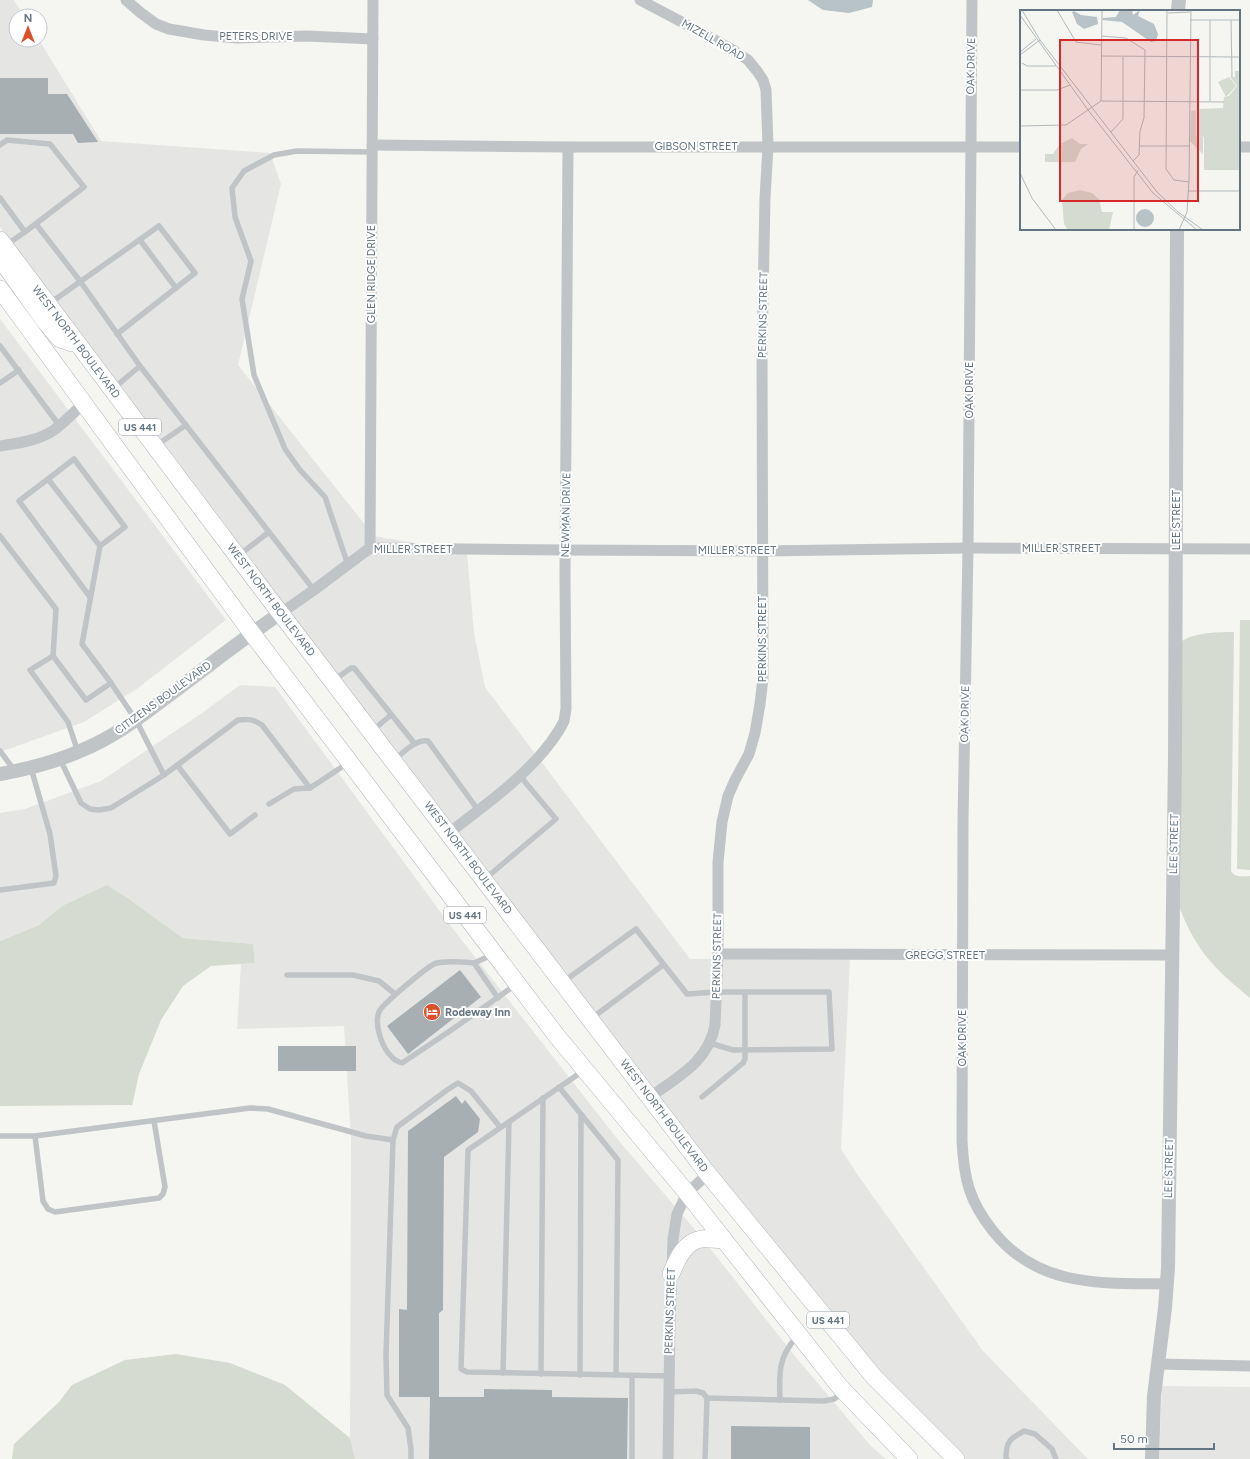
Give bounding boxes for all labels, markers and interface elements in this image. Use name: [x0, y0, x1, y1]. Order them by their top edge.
north arrow: [8, 8, 48, 48]
inset map: [1020, 10, 1240, 230]
text: N: [24, 12, 32, 25]
street label: MIZELL ROAD: [679, 17, 747, 63]
street label: PETERS DRIVE: [219, 30, 293, 43]
street label: OAK DRIVE: [964, 37, 978, 95]
street label: GIBSON STREET: [654, 140, 738, 153]
street label: GLEN RIDGE DRIVE: [365, 225, 378, 323]
street label: PERKINS STREET: [756, 272, 770, 358]
street label: WEST NORTH BOULEVARD: [29, 283, 123, 401]
street label: OAK DRIVE: [963, 362, 976, 418]
road number: US 441: [119, 419, 161, 435]
street label: NEWMAN DRIVE: [559, 472, 573, 558]
street label: LEE STREET: [1170, 490, 1183, 550]
street label: WEST NORTH BOULEVARD: [224, 541, 318, 659]
street label: MILLER STREET: [1022, 542, 1100, 555]
street label: MILLER STREET: [374, 543, 452, 556]
street label: MILLER STREET: [698, 544, 776, 557]
street label: PERKINS STREET: [756, 596, 769, 682]
street label: CITIZENS BOULEVARD: [112, 658, 214, 737]
street label: OAK DRIVE: [958, 685, 972, 743]
street label: WEST NORTH BOULEVARD: [421, 799, 515, 917]
street label: LEE STREET: [1167, 814, 1181, 874]
road number: US 441: [444, 907, 486, 923]
street label: PERKINS STREET: [710, 913, 724, 999]
street label: GREGG STREET: [905, 949, 985, 962]
hotel icon: Rodeway Inn: [422, 1002, 442, 1022]
place label: Rodeway Inn: [445, 1006, 510, 1019]
street label: OAK DRIVE: [956, 1010, 969, 1066]
street label: WEST NORTH BOULEVARD: [617, 1057, 711, 1175]
street label: LEE STREET: [1162, 1138, 1176, 1198]
street label: PERKINS STREET: [662, 1268, 678, 1354]
road number: US 441: [807, 1312, 849, 1328]
scale bar: [1114, 1425, 1214, 1451]
text: 50 m: [1120, 1432, 1148, 1446]

